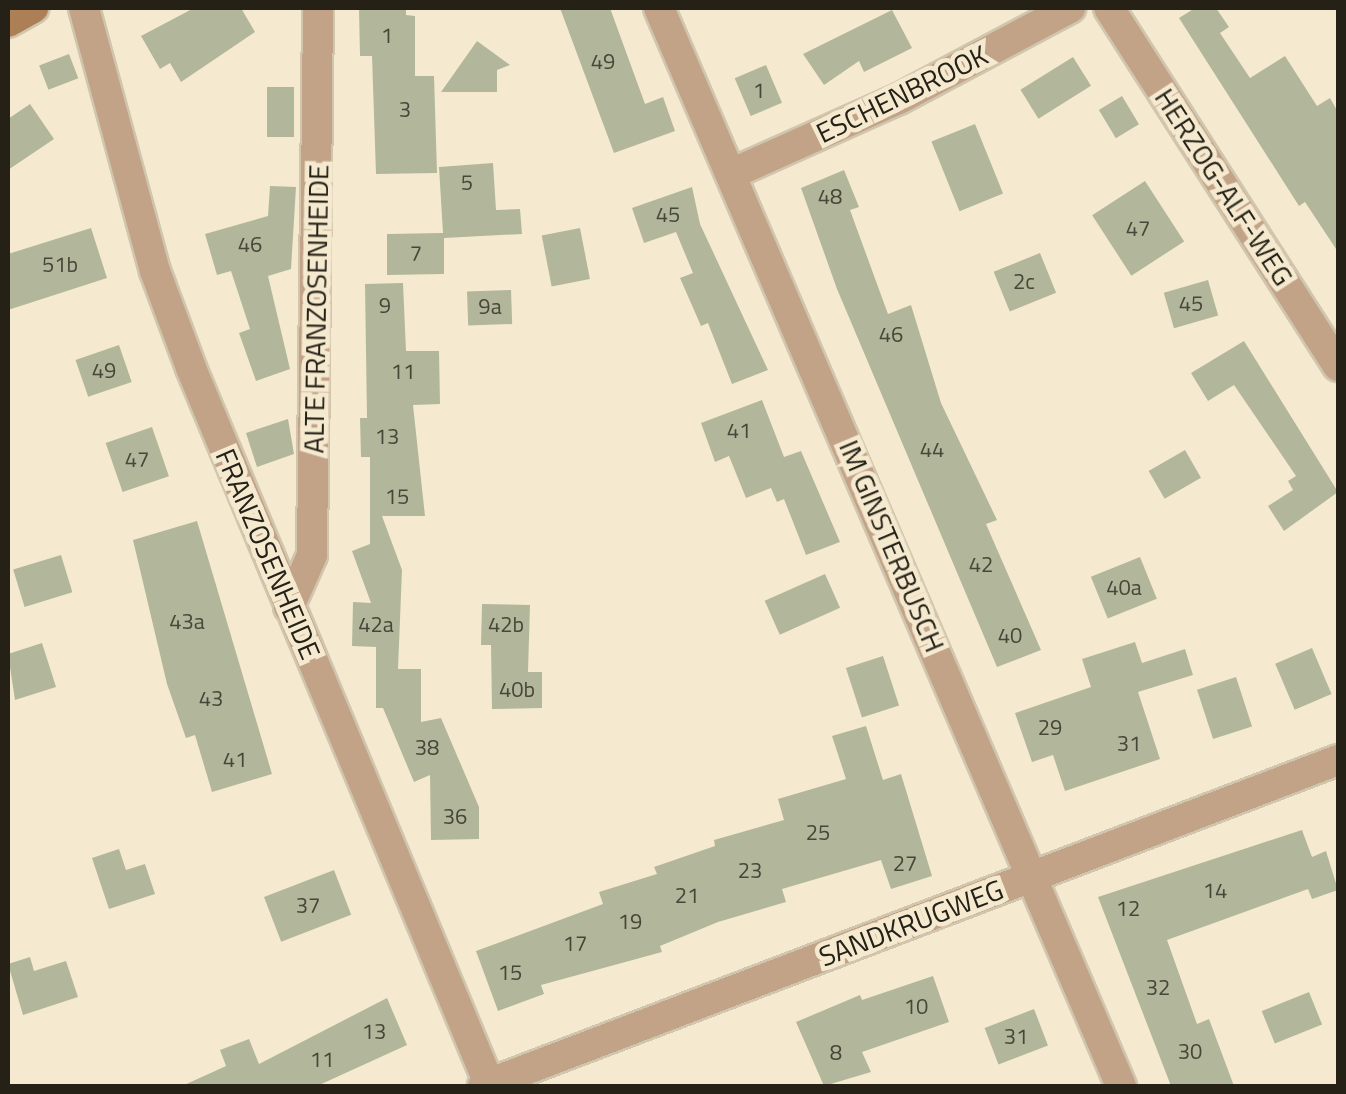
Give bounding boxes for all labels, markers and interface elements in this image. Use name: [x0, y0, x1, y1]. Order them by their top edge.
house number: 1: [381, 23, 393, 49]
street label: ESCHENBROOK: [811, 38, 993, 150]
house number: 49: [591, 49, 615, 75]
house number: 1: [753, 78, 765, 104]
street label: HERZOG-ALF-WEG: [1148, 82, 1300, 292]
house number: 3: [399, 97, 411, 123]
street label: ALTE FRANZOSENHEIDE: [297, 164, 335, 454]
house number: 5: [461, 170, 473, 196]
house number: 48: [818, 184, 842, 210]
house number: 45: [656, 202, 680, 228]
house number: 47: [1126, 216, 1150, 242]
house number: 46: [238, 232, 262, 258]
house number: 7: [410, 241, 422, 267]
house number: 51b: [42, 252, 78, 278]
house number: 2c: [1013, 269, 1035, 295]
house number: 45: [1179, 291, 1203, 317]
house number: 9: [379, 293, 391, 319]
house number: 9a: [478, 294, 502, 320]
house number: 46: [879, 322, 903, 348]
house number: 49: [92, 358, 116, 384]
house number: 11: [391, 359, 415, 385]
house number: 41: [727, 418, 751, 444]
house number: 13: [375, 424, 399, 450]
street label: IM GINSTERBUSCH: [832, 435, 952, 657]
house number: 44: [920, 437, 944, 463]
street label: FRANZOSENHEIDE: [209, 444, 327, 664]
house number: 47: [125, 447, 149, 473]
house number: 15: [385, 484, 409, 510]
house number: 42: [969, 552, 993, 578]
house number: 40a: [1106, 575, 1142, 601]
house number: 43a: [169, 609, 205, 635]
house number: 42a: [358, 612, 394, 638]
house number: 42b: [488, 612, 524, 638]
house number: 40: [998, 623, 1022, 649]
house number: 40b: [499, 677, 535, 703]
house number: 43: [199, 686, 223, 712]
house number: 29: [1038, 715, 1062, 741]
house number: 31: [1117, 731, 1141, 757]
house number: 38: [415, 735, 439, 761]
house number: 41: [223, 747, 247, 773]
house number: 36: [443, 804, 467, 830]
house number: 25: [806, 820, 830, 846]
house number: 27: [893, 851, 917, 877]
house number: 23: [738, 858, 762, 884]
street label: SANDKRUGWEG: [814, 872, 1008, 974]
house number: 14: [1203, 878, 1227, 904]
house number: 21: [675, 883, 699, 909]
house number: 37: [296, 893, 320, 919]
house number: 12: [1116, 896, 1140, 922]
house number: 19: [618, 909, 642, 935]
house number: 17: [563, 931, 587, 957]
house number: 15: [498, 960, 522, 986]
house number: 32: [1146, 975, 1170, 1001]
house number: 10: [904, 994, 928, 1020]
house number: 13: [362, 1019, 386, 1045]
house number: 31: [1004, 1024, 1028, 1050]
house number: 30: [1178, 1039, 1202, 1065]
house number: 8: [830, 1040, 842, 1066]
house number: 11: [310, 1047, 334, 1073]

